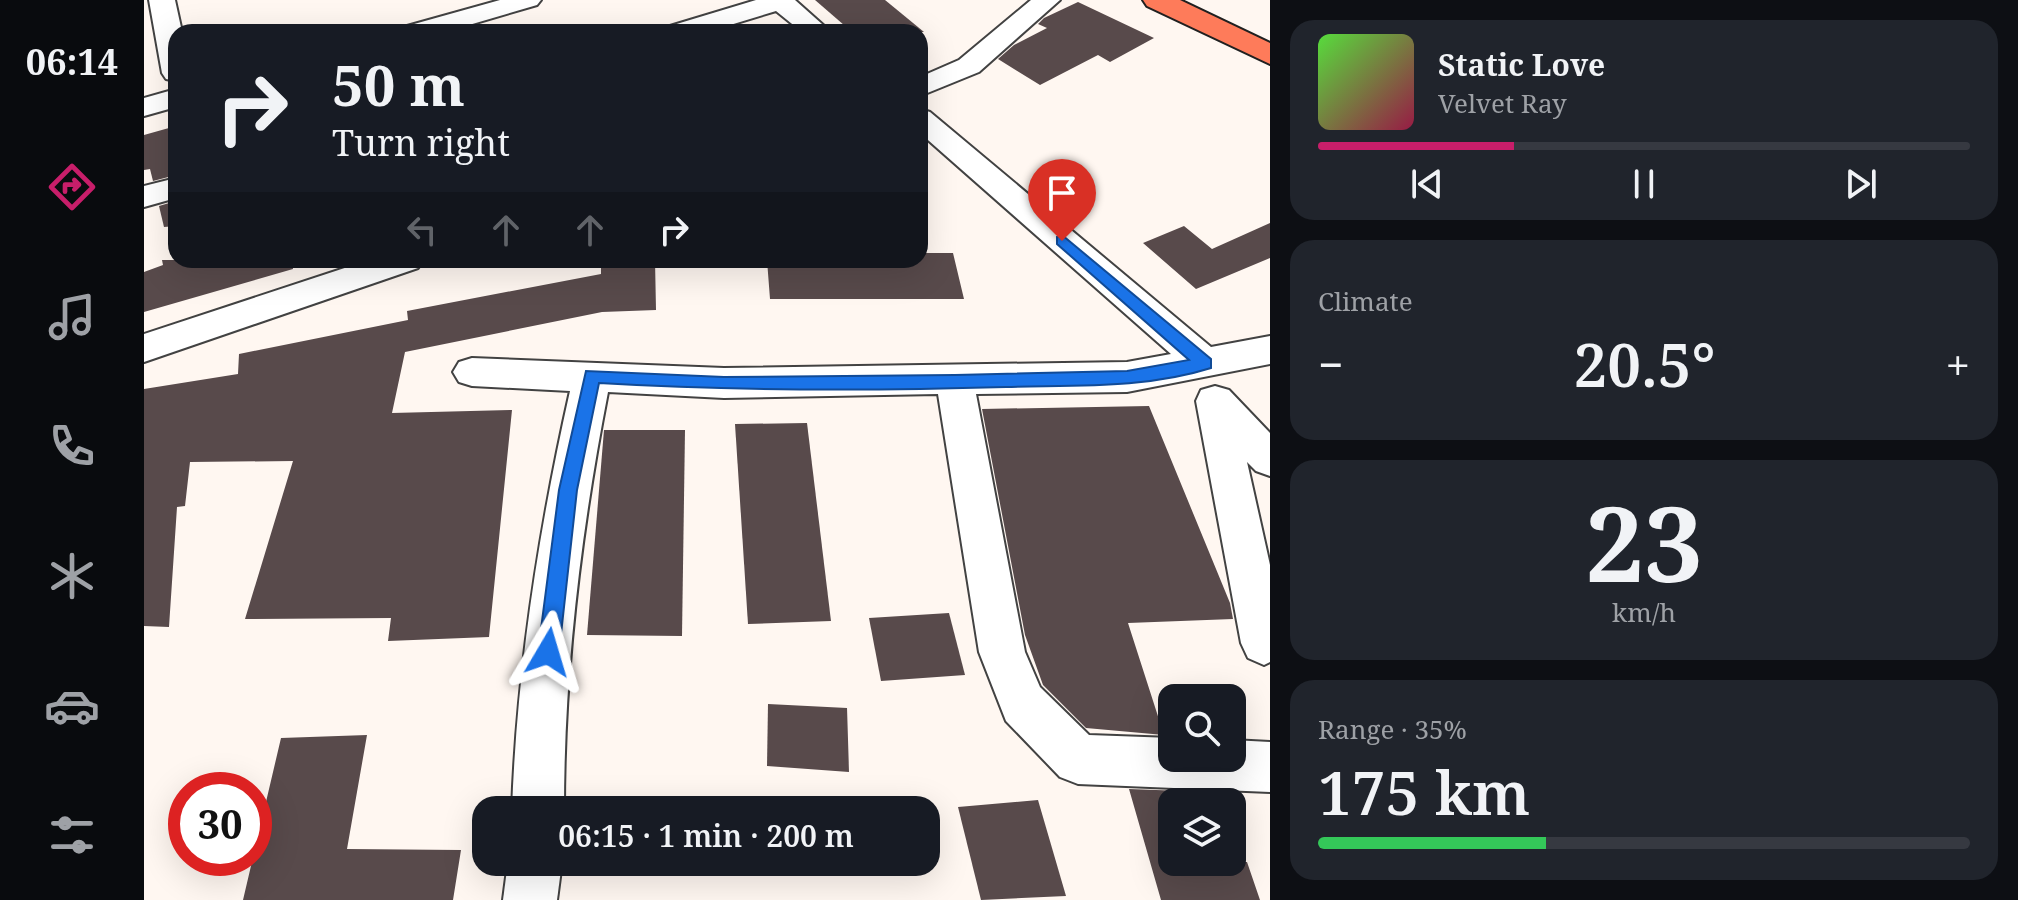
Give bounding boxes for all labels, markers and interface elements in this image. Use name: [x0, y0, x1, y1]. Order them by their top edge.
text: 06:14: [26, 37, 118, 86]
text: Static Love: [1438, 44, 1605, 85]
text: 50 m: [332, 46, 465, 122]
icon: right: [200, 56, 304, 160]
text: Velvet Ray: [1438, 85, 1567, 121]
text: Turn right: [332, 118, 510, 167]
icon: directions: [44, 159, 100, 215]
pin: [1028, 159, 1096, 241]
icon: previous: [1405, 162, 1449, 206]
icon: pause: [1622, 162, 1666, 206]
icon: next: [1839, 162, 1883, 206]
icon: arrive: [1040, 171, 1084, 215]
icon: left: [400, 208, 444, 252]
icon: ahead: [484, 208, 528, 252]
icon: ahead: [568, 208, 612, 252]
icon: right: [652, 208, 696, 252]
text: Climate: [1318, 283, 1413, 319]
icon: music: [44, 289, 100, 345]
text: 20.5°: [1573, 323, 1715, 405]
text: −: [1318, 334, 1343, 394]
text: +: [1945, 334, 1970, 394]
icon: phone: [44, 418, 100, 474]
text: 23: [1585, 471, 1703, 612]
icon: climate: [44, 548, 100, 604]
text: km/h: [1612, 594, 1676, 630]
position arrow: [506, 610, 590, 694]
icon: car: [44, 678, 100, 734]
map controls: [1158, 684, 1246, 876]
button: search: [1158, 684, 1246, 772]
text: Range · 35%: [1318, 711, 1467, 747]
text: 175 km: [1318, 751, 1530, 833]
speed limit sign: 30: [168, 772, 272, 876]
button: layers: [1158, 788, 1246, 876]
icon: filters: [44, 807, 100, 863]
text: 06:15 · 1 min · 200 m: [558, 815, 854, 856]

